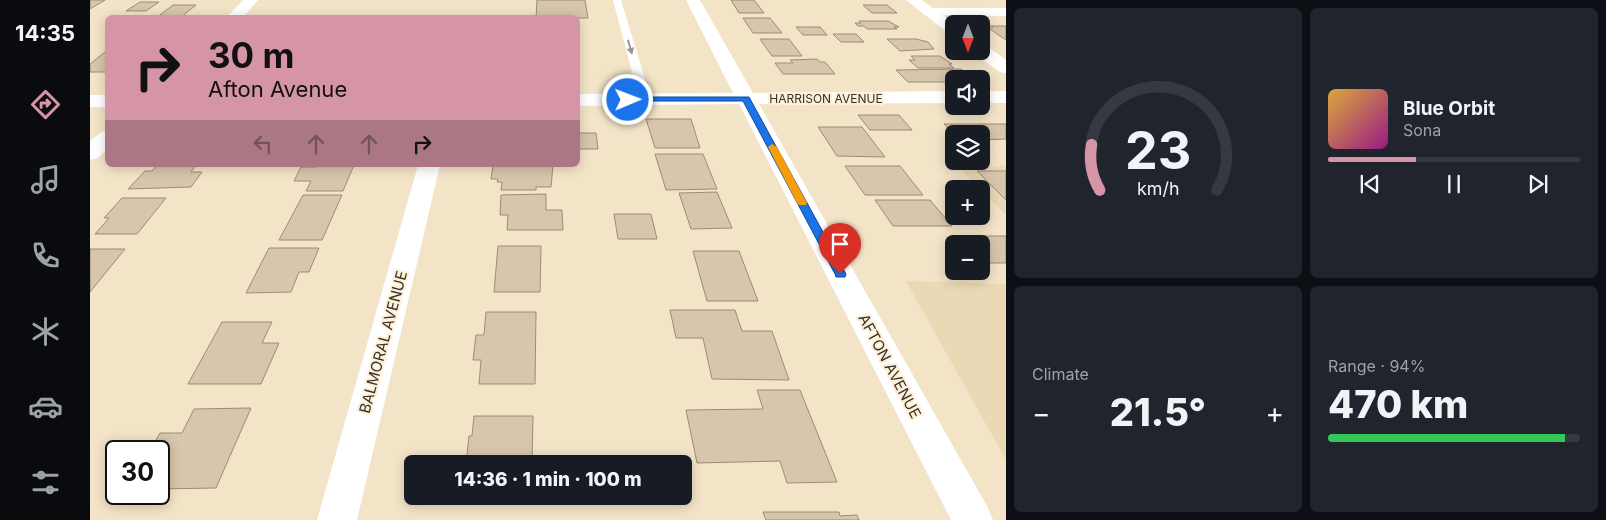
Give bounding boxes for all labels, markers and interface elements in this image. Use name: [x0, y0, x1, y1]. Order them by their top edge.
north arrow: [945, 15, 990, 60]
map controls: [945, 15, 990, 280]
text: 14:35: [15, 20, 75, 46]
text: 30 m: [208, 34, 294, 76]
icon: right: [125, 35, 190, 100]
one-way arrow: [627, 40, 635, 55]
button: sound: [945, 70, 990, 115]
position arrow: [601, 73, 653, 125]
text: Afton Avenue: [208, 76, 347, 102]
icon: directions: [28, 87, 63, 122]
street label: HARRISON AVENUE: [769, 91, 883, 106]
text: Blue Orbit: [1403, 97, 1495, 120]
text: 23: [1125, 119, 1191, 182]
text: Sona: [1403, 120, 1441, 140]
button: layers: [945, 125, 990, 170]
icon: left: [249, 130, 277, 158]
icon: ahead: [302, 130, 330, 158]
icon: ahead: [355, 130, 383, 158]
icon: right: [408, 130, 436, 158]
icon: music: [28, 162, 63, 197]
icon: previous: [1356, 170, 1384, 198]
icon: pause: [1440, 170, 1468, 198]
icon: next: [1524, 170, 1552, 198]
text: km/h: [1137, 178, 1179, 199]
button: +: [945, 180, 990, 225]
pin: [819, 223, 861, 274]
icon: arrive: [826, 230, 854, 258]
button: −: [945, 235, 990, 280]
icon: phone: [28, 238, 63, 273]
street label: BALMORAL AVENUE: [355, 269, 411, 415]
street label: AFTON AVENUE: [854, 311, 926, 421]
icon: climate: [28, 314, 63, 349]
text: Range · 94%: [1328, 356, 1425, 376]
text: Climate: [1032, 364, 1089, 384]
text: 470 km: [1328, 381, 1468, 427]
icon: car: [28, 389, 63, 424]
text: 21.5°: [1110, 389, 1206, 435]
text: −: [1032, 396, 1051, 430]
text: +: [1265, 396, 1284, 430]
speed limit sign: 30: [105, 440, 170, 505]
icon: filters: [28, 465, 63, 500]
text: 14:36 · 1 min · 100 m: [454, 468, 642, 491]

